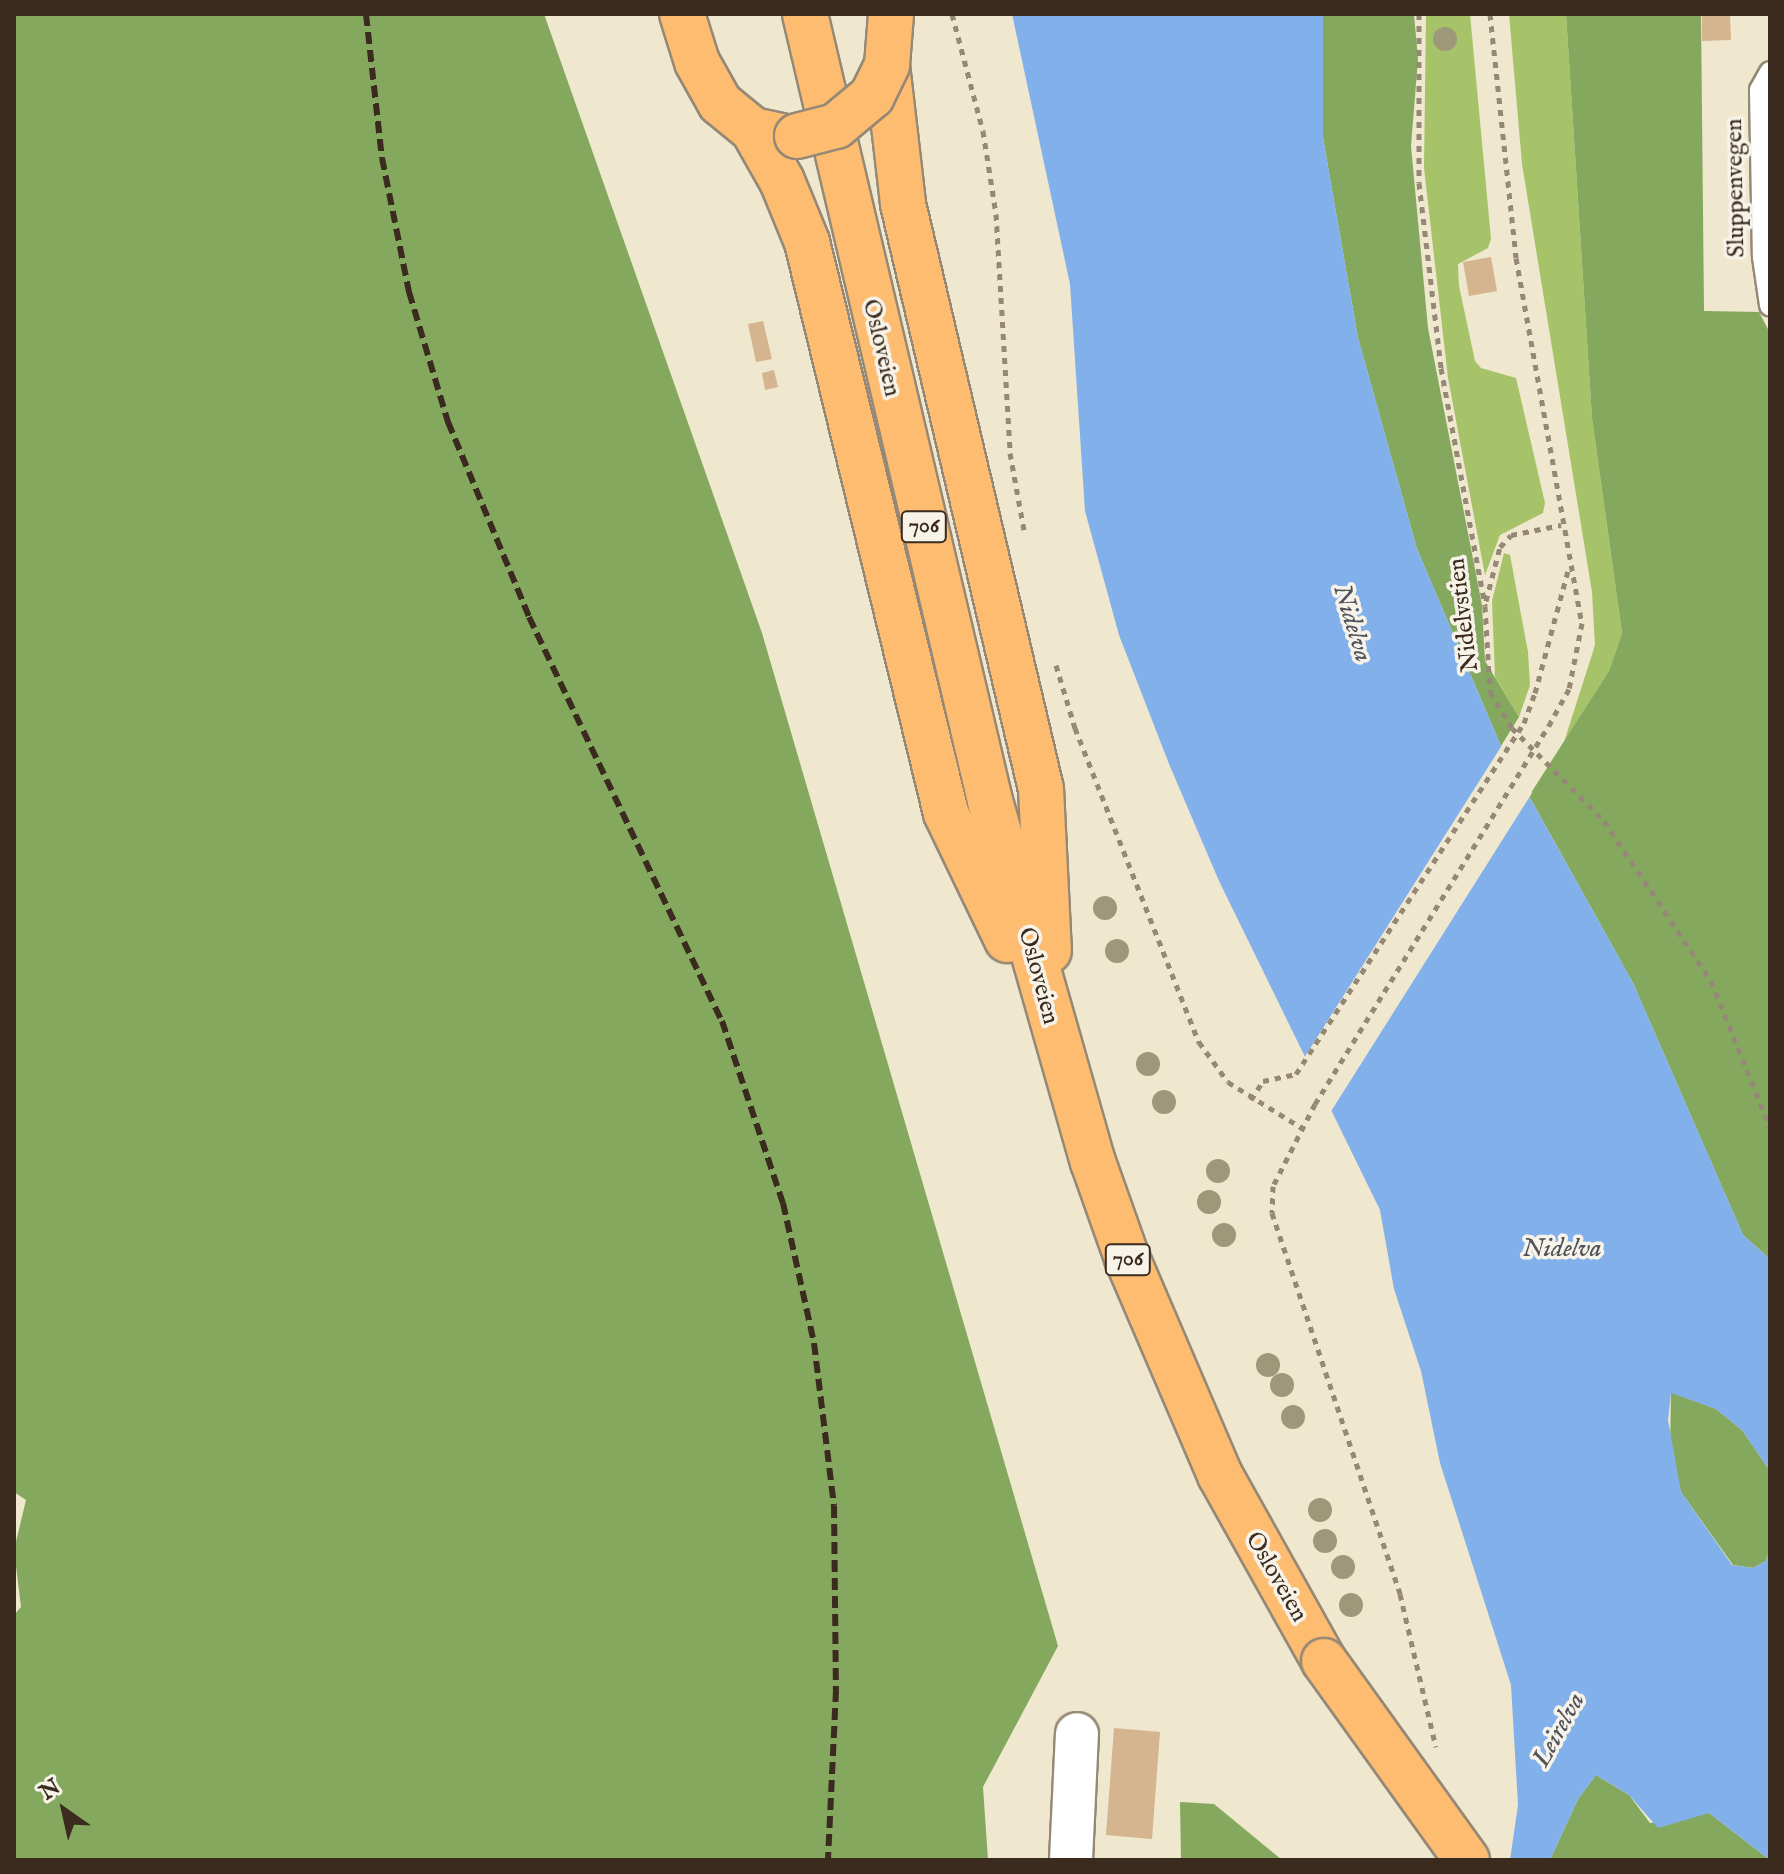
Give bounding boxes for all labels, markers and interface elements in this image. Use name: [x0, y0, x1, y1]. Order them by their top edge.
street label: Sluppenvegen: [1720, 118, 1752, 258]
street label: Osloveien: [856, 296, 906, 400]
road number: 706: [900, 509, 948, 545]
street label: Nidelvstien: [1443, 556, 1485, 674]
water label: Nidelva: [1325, 581, 1379, 665]
street label: Osloveien: [1011, 924, 1065, 1028]
water label: Nidelva: [1522, 1233, 1602, 1265]
road number: 706: [1104, 1242, 1152, 1278]
street label: Osloveien: [1239, 1527, 1313, 1627]
water label: Leirelva: [1526, 1687, 1592, 1773]
north arrow: [24, 1770, 104, 1850]
text: N: [35, 1773, 66, 1807]

